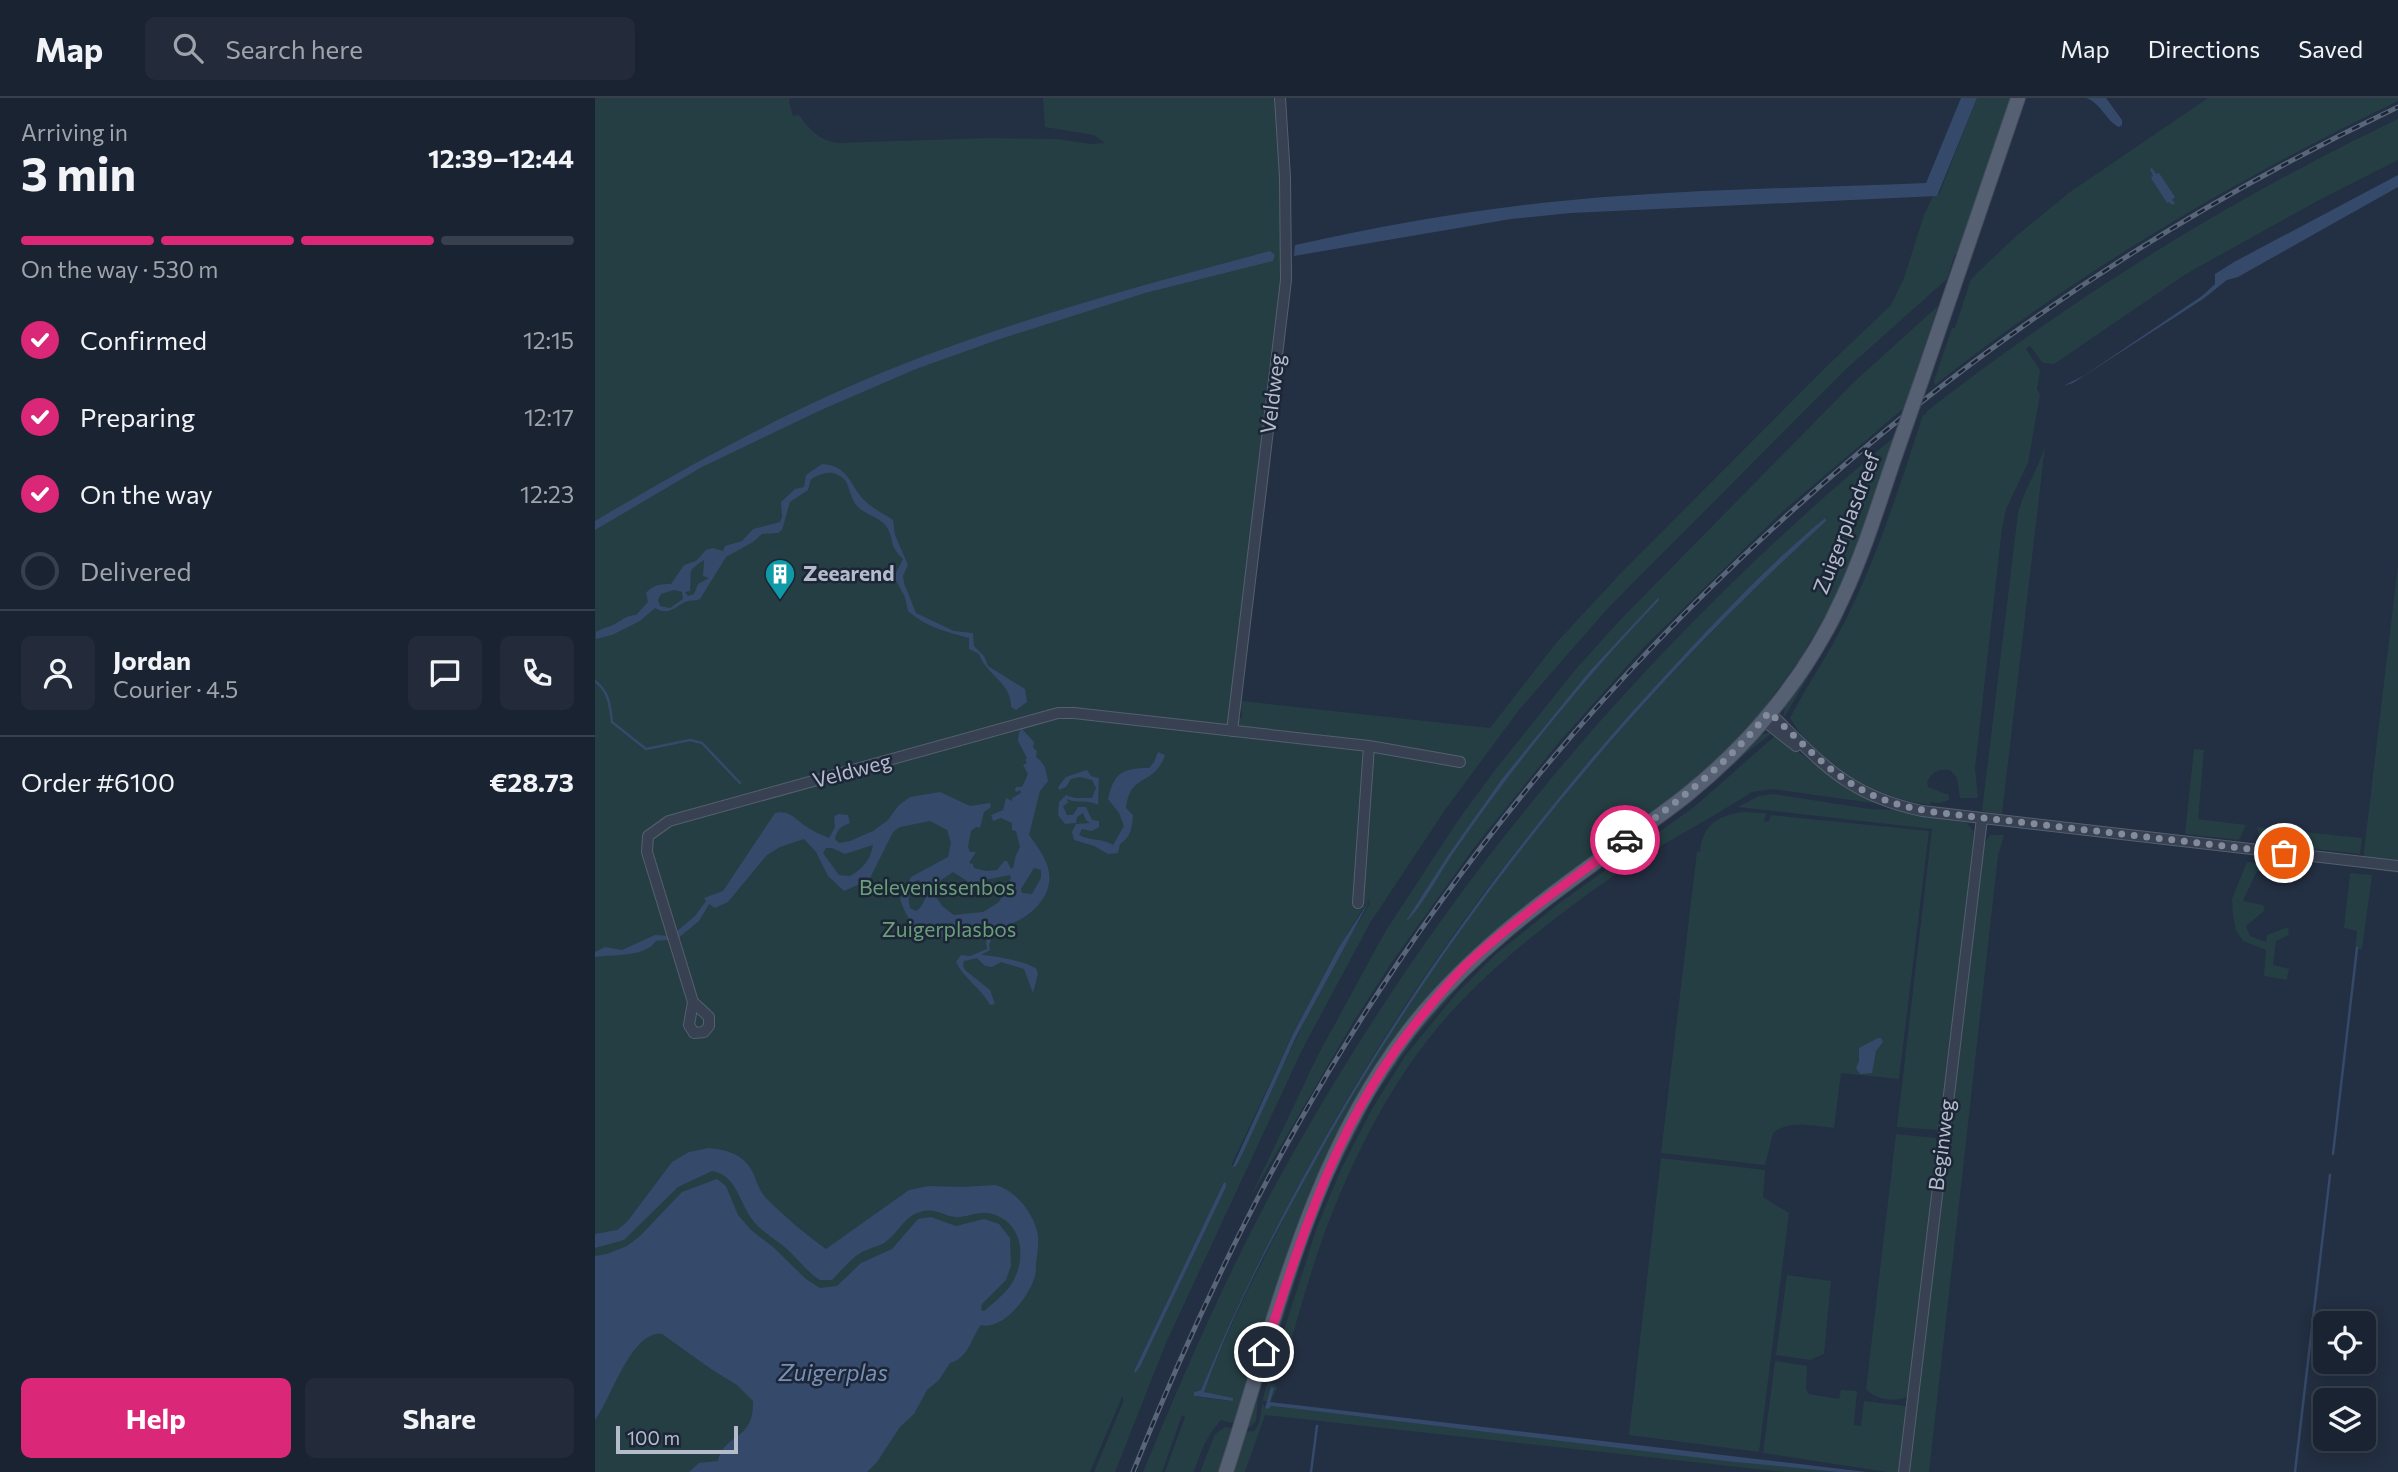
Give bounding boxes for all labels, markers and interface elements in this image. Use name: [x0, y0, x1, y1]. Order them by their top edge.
search box: [145, 17, 635, 80]
text: Map: [35, 28, 103, 69]
icon: search: [169, 29, 207, 67]
text: Search here: [225, 33, 363, 64]
text: Map: [2060, 34, 2110, 63]
text: Directions: [2148, 34, 2260, 63]
text: Saved: [2298, 34, 2363, 63]
text: Arriving in: [21, 118, 128, 146]
text: 12:39–12:44: [428, 142, 574, 173]
text: 3 min: [21, 144, 136, 200]
text: On the way · 530 m: [21, 255, 218, 283]
icon: check: [21, 321, 59, 359]
text: Confirmed: [80, 324, 207, 355]
text: 12:15: [523, 326, 574, 354]
street label: Veldweg: [1254, 352, 1289, 435]
icon: check: [21, 398, 59, 436]
text: Preparing: [80, 401, 195, 432]
text: 12:17: [524, 403, 574, 431]
street label: Zuigerplasdreef: [1807, 447, 1885, 597]
icon: check: [21, 475, 59, 513]
text: On the way: [80, 478, 213, 509]
text: 12:23: [520, 480, 574, 508]
text: Delivered: [80, 555, 191, 586]
building icon: Zeearend: [763, 557, 797, 601]
place label: Zeearend: [803, 560, 894, 585]
button: person: [21, 636, 95, 710]
button: chat: [408, 636, 482, 710]
button: phone: [500, 636, 574, 710]
text: Jordan: [113, 644, 191, 675]
text: Courier · 4.5: [113, 675, 238, 703]
street label: Veldweg: [810, 747, 894, 792]
text: Order #6100: [21, 766, 175, 797]
text: €28.73: [489, 766, 574, 797]
courier: [1590, 805, 1660, 875]
icon: car: [1606, 821, 1644, 859]
pin: [2254, 823, 2314, 883]
icon: bag: [2265, 834, 2303, 872]
park label: Belevenissenbos: [859, 874, 1015, 899]
park label: Zuigerplasbos: [882, 916, 1016, 941]
street label: Beginweg: [1922, 1098, 1959, 1192]
map controls: [2313, 1311, 2376, 1451]
button: locate: [2313, 1311, 2376, 1374]
pin: [1234, 1322, 1294, 1382]
icon: home: [1245, 1333, 1283, 1371]
water label: Zuigerplas: [777, 1358, 888, 1386]
button: Help: [21, 1378, 291, 1458]
button: Share: [305, 1378, 574, 1458]
button: layers: [2313, 1388, 2376, 1451]
scale bar: [616, 1423, 739, 1455]
text: 100 m: [627, 1426, 680, 1449]

